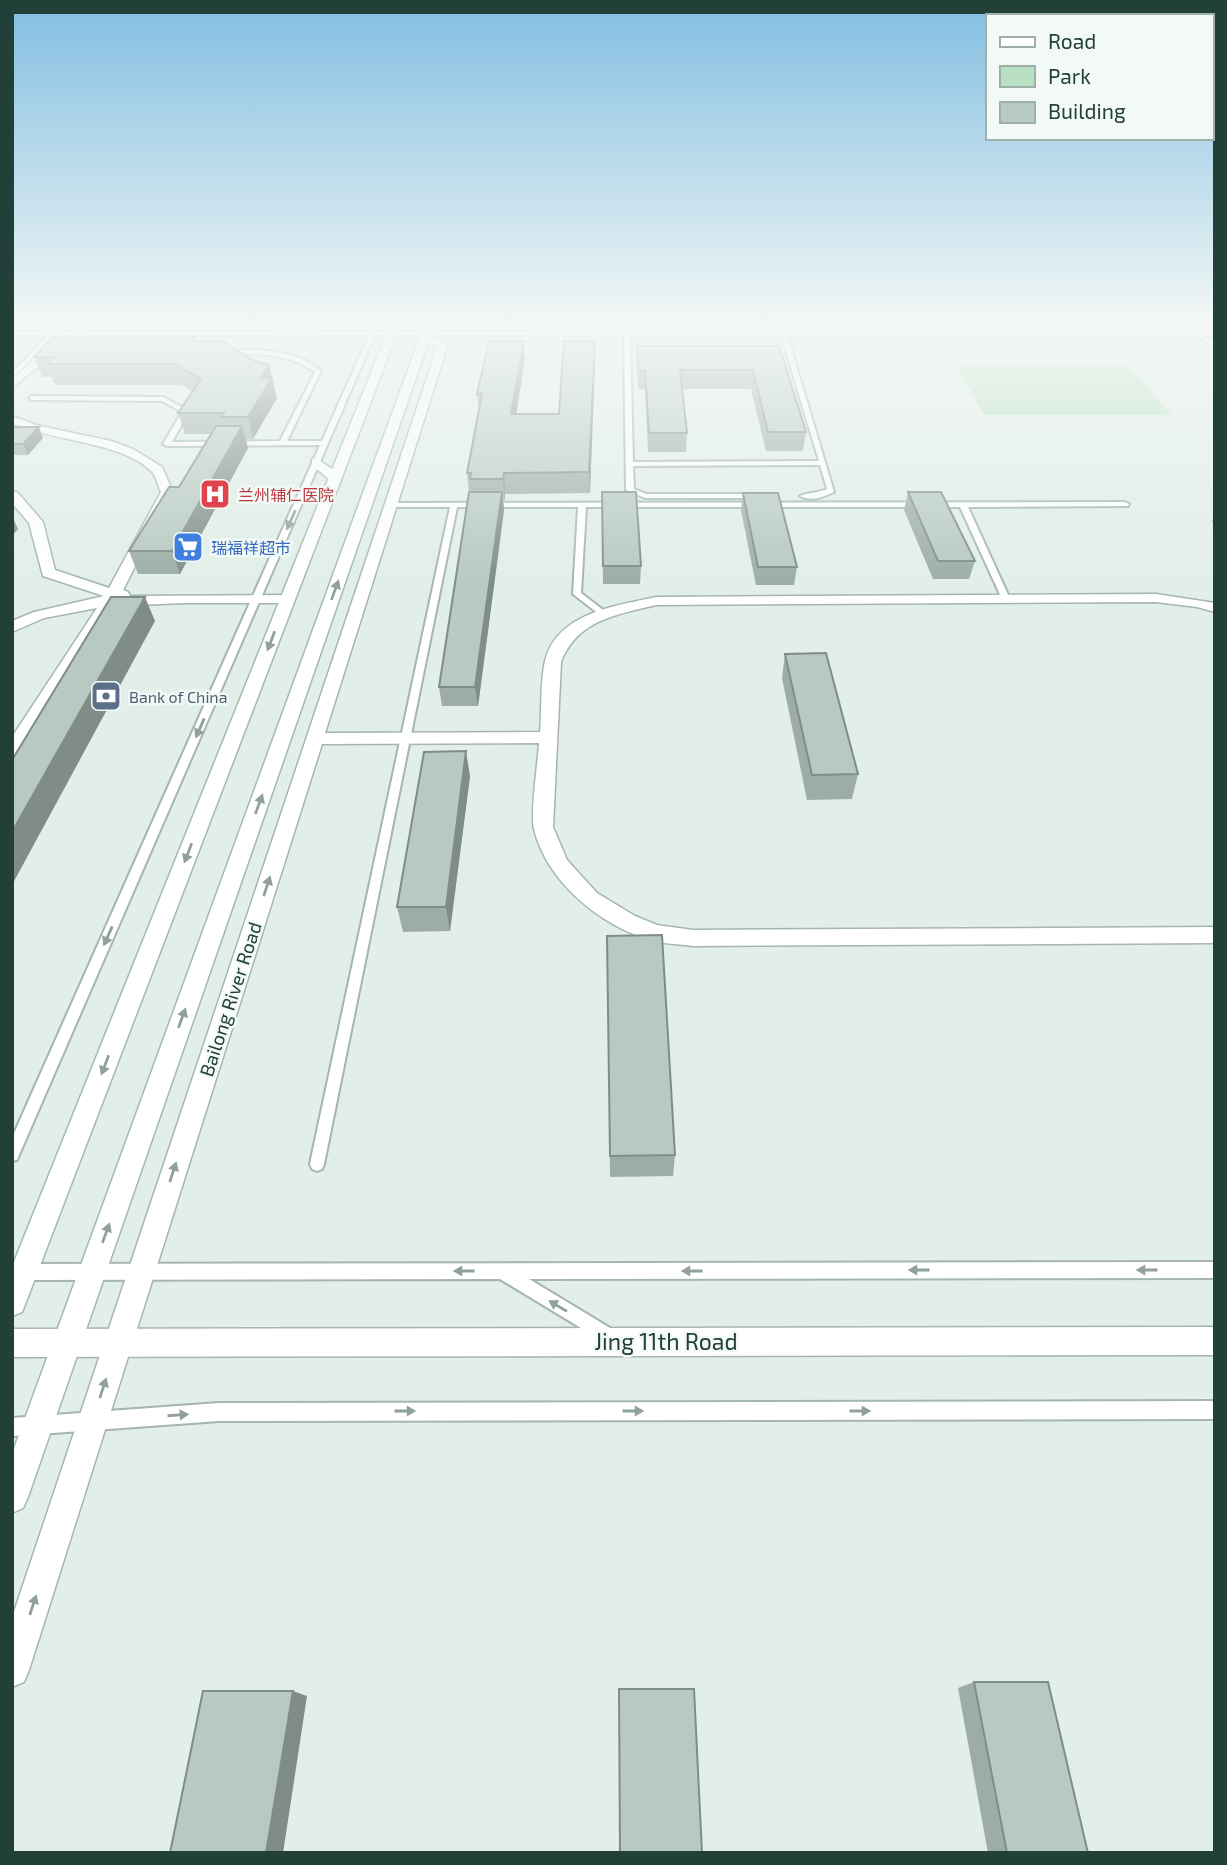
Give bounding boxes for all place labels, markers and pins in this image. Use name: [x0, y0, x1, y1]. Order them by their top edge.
hospital icon: 兰州辅仁医院: [198, 477, 232, 511]
place label: 兰州辅仁医院: [238, 485, 334, 504]
supermarket icon: 瑞福祥超市: [171, 530, 205, 564]
place label: 瑞福祥超市: [211, 538, 291, 557]
bank icon: Bank of China: [89, 679, 123, 713]
place label: Bank of China: [129, 687, 227, 706]

